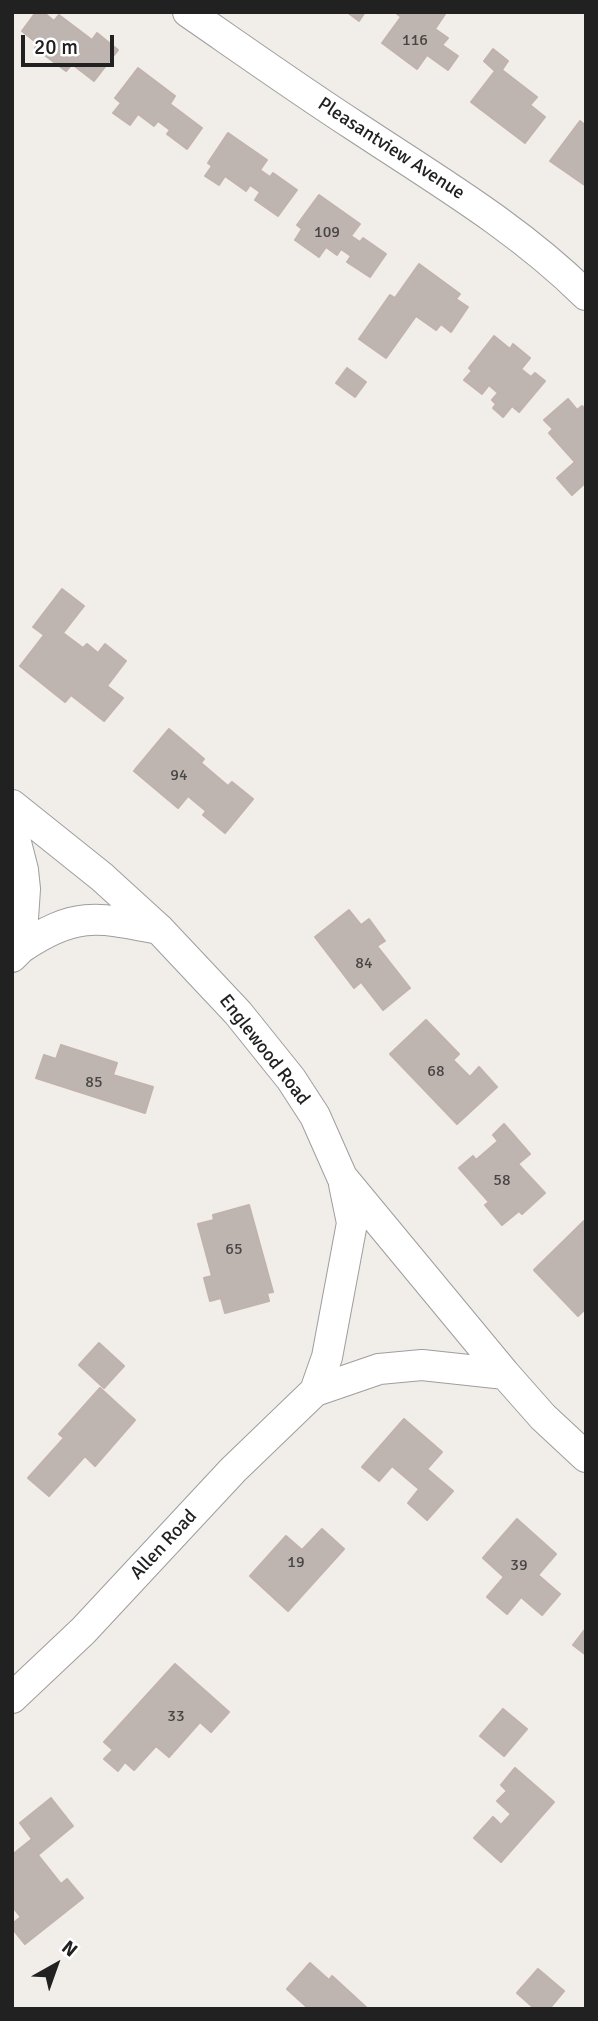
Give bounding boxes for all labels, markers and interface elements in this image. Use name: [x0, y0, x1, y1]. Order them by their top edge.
scale bar: [24, 21, 117, 65]
house number: 116: [402, 31, 428, 51]
text: 20 m: [34, 34, 78, 60]
street label: Pleasantview Avenue: [313, 93, 469, 205]
house number: 109: [314, 223, 340, 243]
house number: 94: [170, 766, 188, 786]
house number: 84: [355, 954, 373, 974]
street label: Englewood Road: [214, 990, 314, 1110]
house number: 68: [427, 1062, 445, 1082]
house number: 85: [85, 1073, 103, 1093]
house number: 58: [493, 1171, 511, 1191]
house number: 65: [225, 1240, 243, 1260]
street label: Allen Road: [126, 1505, 202, 1585]
house number: 19: [287, 1553, 305, 1573]
house number: 39: [510, 1556, 528, 1576]
house number: 33: [167, 1707, 185, 1727]
north arrow: [21, 1930, 91, 2000]
text: N: [57, 1935, 82, 1962]

